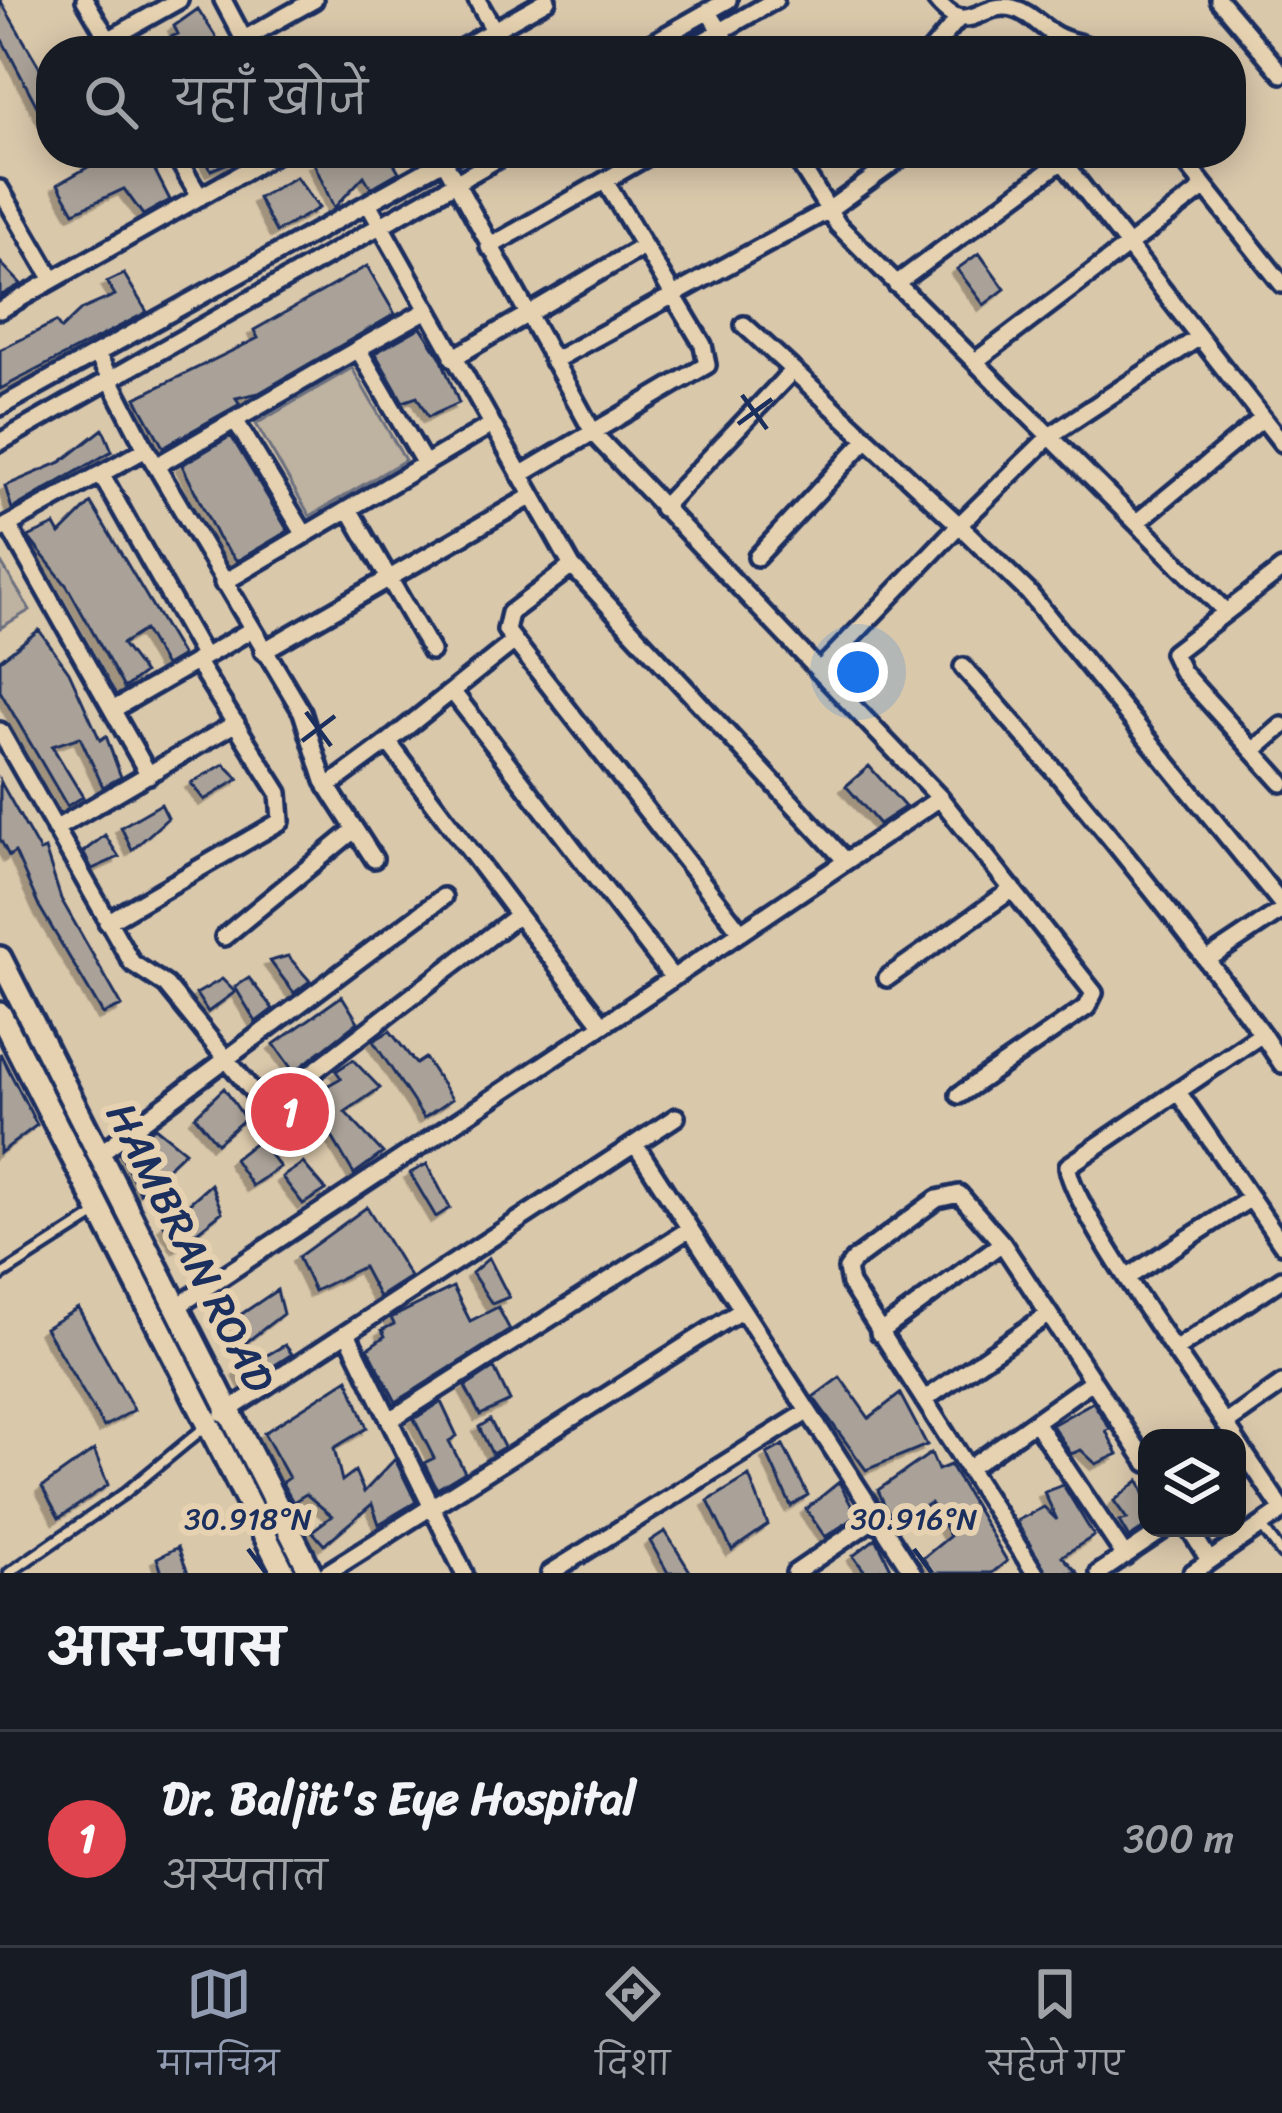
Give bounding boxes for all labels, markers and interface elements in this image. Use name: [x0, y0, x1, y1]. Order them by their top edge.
search box: [36, 36, 1246, 168]
text: यहाँ खोजें: [174, 59, 368, 139]
icon: search: [78, 69, 144, 135]
your location: [828, 642, 888, 702]
pin: 1: [251, 1067, 329, 1157]
street label: HAMBRAN ROAD: [85, 1089, 295, 1406]
map controls: [1138, 1429, 1246, 1537]
button: layers: [1138, 1429, 1246, 1537]
text: 30.918°N: [184, 1492, 312, 1546]
text: 30.916°N: [851, 1492, 977, 1546]
text: आस-पास: [48, 1603, 284, 1693]
text: Dr. Baljit's Eye Hospital: [162, 1759, 636, 1839]
text: 1: [79, 1804, 95, 1873]
text: 300 m: [1123, 1804, 1234, 1873]
text: अस्पताल: [162, 1841, 328, 1910]
tab: मानचित्र: [158, 1961, 279, 2100]
tab: दिशा: [595, 1961, 670, 2100]
tab: सहेजे गए: [987, 1961, 1124, 2100]

